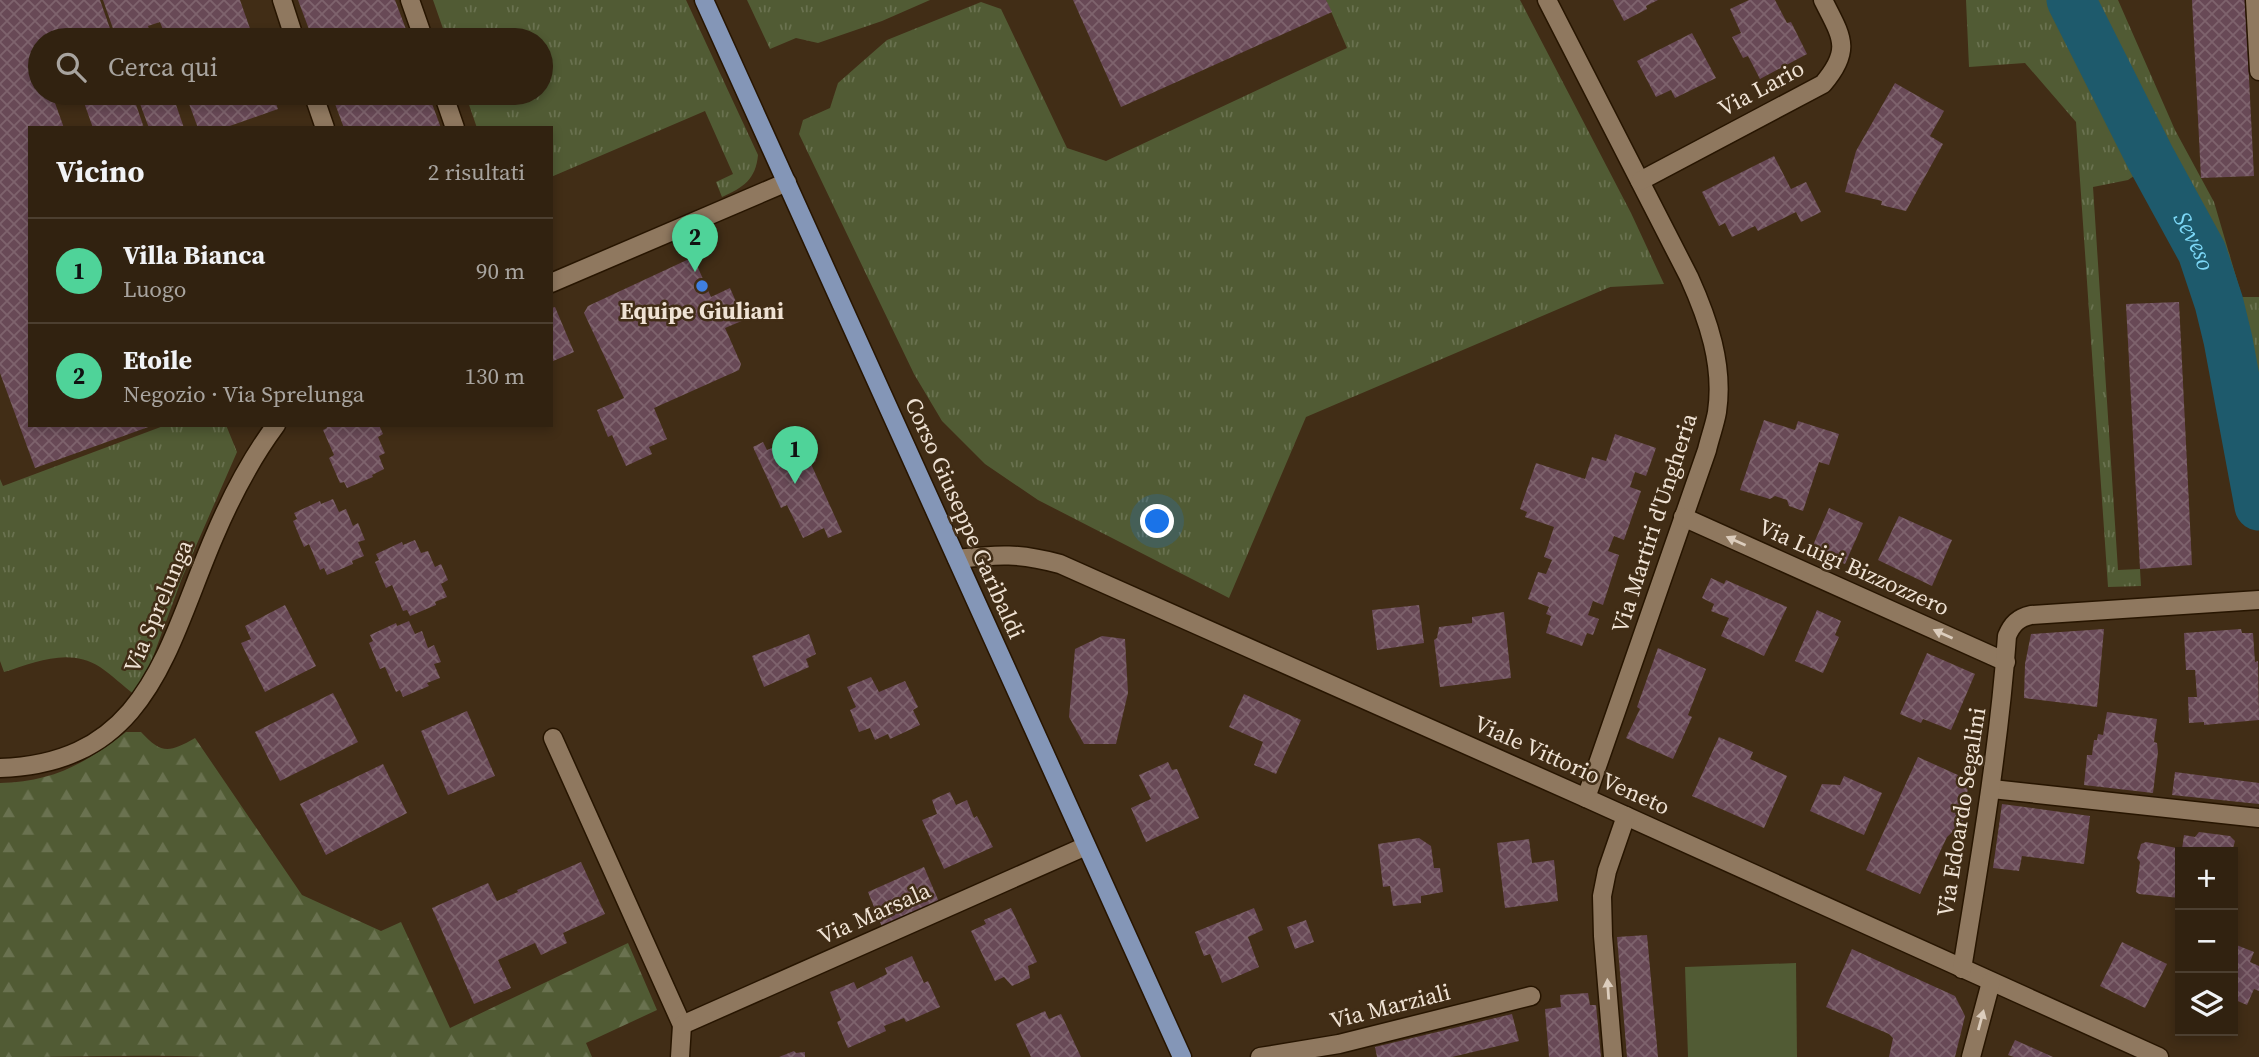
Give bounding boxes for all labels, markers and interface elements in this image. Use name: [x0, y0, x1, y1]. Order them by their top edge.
search box: [28, 28, 553, 105]
icon: search: [52, 48, 90, 86]
text: Cerca qui: [108, 49, 218, 85]
street label: Via Lario: [1712, 52, 1810, 124]
text: Vicino: [56, 151, 145, 192]
text: 2 risultati: [428, 156, 525, 188]
water label: Seveso: [2166, 205, 2224, 275]
pin: 2: [672, 214, 718, 272]
text: Villa Bianca: [123, 237, 265, 273]
text: 1: [73, 255, 85, 287]
text: 90 m: [476, 255, 525, 287]
text: Luogo: [123, 273, 186, 305]
marker: Equipe Giuliani: [694, 278, 710, 294]
place label: Equipe Giuliani: [620, 295, 784, 327]
text: Etoile: [123, 342, 192, 378]
text: 2: [73, 360, 85, 392]
text: 130 m: [464, 360, 525, 392]
text: Negozio · Via Sprelunga: [123, 378, 364, 410]
street label: Corso Giuseppe Garibaldi: [897, 392, 1033, 644]
street label: Via Martiri d'Ungheria: [1603, 409, 1705, 637]
pin: 1: [772, 426, 818, 484]
your location: [1140, 504, 1174, 538]
street label: Via Luigi Bizzozzero: [1753, 510, 1955, 624]
street label: Via Sprelunga: [116, 534, 201, 678]
one-way arrow: [1726, 535, 1746, 547]
one-way arrow: [1933, 628, 1954, 639]
street label: Via Edoardo Segalini: [1929, 705, 1993, 919]
street label: Viale Vittorio Veneto: [1469, 707, 1675, 823]
map controls: [2175, 847, 2238, 1036]
button: +: [2175, 847, 2238, 910]
street label: Via Marsala: [813, 874, 936, 952]
button: −: [2175, 910, 2238, 973]
button: layers: [2175, 973, 2238, 1036]
street label: Via Marziali: [1326, 976, 1454, 1036]
one-way arrow: [1602, 978, 1613, 1000]
one-way arrow: [1976, 1008, 1987, 1030]

